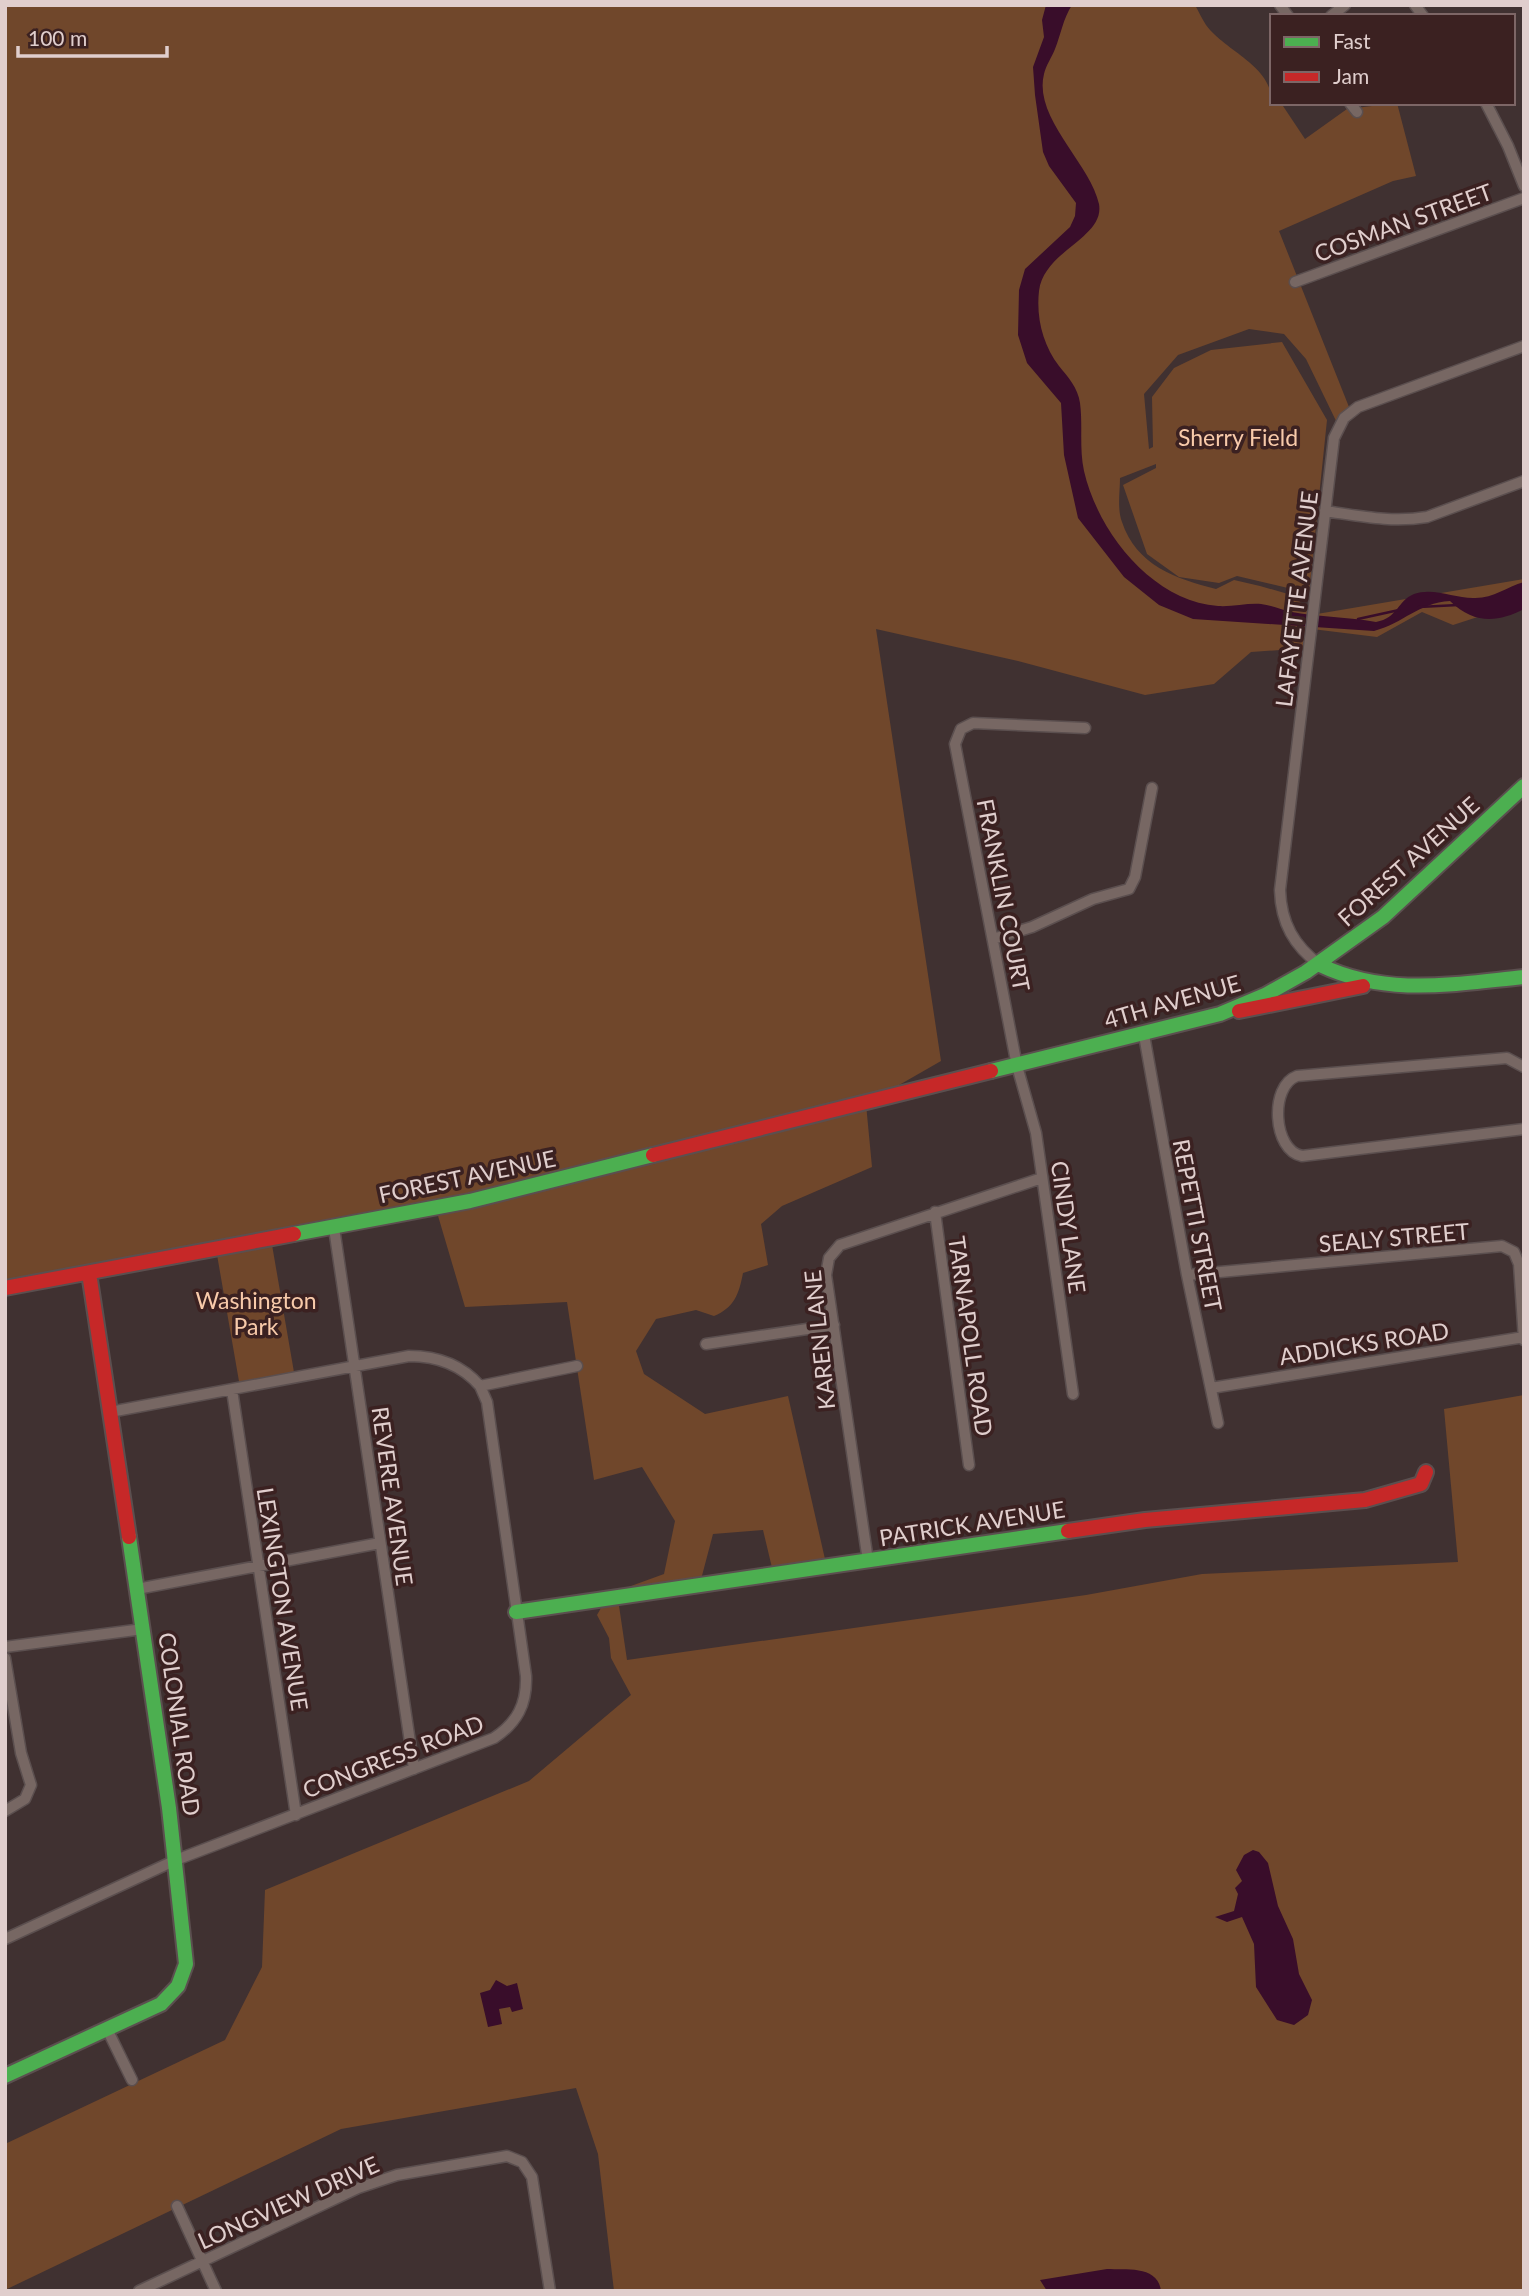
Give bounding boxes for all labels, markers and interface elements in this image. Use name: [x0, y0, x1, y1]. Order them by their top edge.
scale bar: [18, 14, 166, 58]
legend: [1270, 14, 1515, 105]
text: 100 m: [28, 25, 87, 50]
text: Fast: [1333, 28, 1371, 53]
text: Jam: [1333, 63, 1369, 88]
street label: COSMAN STREET: [1310, 177, 1496, 267]
park label: Sherry Field: [1178, 423, 1298, 451]
street label: LAFAYETTE AVENUE: [1269, 490, 1323, 708]
street label: FOREST AVENUE: [1332, 790, 1484, 932]
street label: FRANKLIN COURT: [972, 796, 1036, 994]
street label: 4TH AVENUE: [1101, 968, 1243, 1034]
street label: REPETTI STREET: [1168, 1136, 1229, 1314]
street label: FOREST AVENUE: [376, 1144, 558, 1208]
street label: CINDY LANE: [1046, 1159, 1092, 1295]
street label: SEALY STREET: [1318, 1216, 1471, 1258]
street label: TARNAPOLL ROAD: [943, 1234, 999, 1438]
street label: KAREN LANE: [798, 1269, 840, 1411]
park label: Washington Park: [195, 1286, 317, 1340]
street label: ADDICKS ROAD: [1277, 1316, 1451, 1370]
street label: REVERE AVENUE: [367, 1405, 419, 1587]
street label: LEXINGTON AVENUE: [252, 1485, 314, 1713]
street label: PATRICK AVENUE: [877, 1494, 1067, 1552]
street label: COLONIAL ROAD: [153, 1631, 207, 1817]
street label: CONGRESS ROAD: [299, 1709, 487, 1803]
street label: LONGVIEW DRIVE: [193, 2149, 383, 2255]

